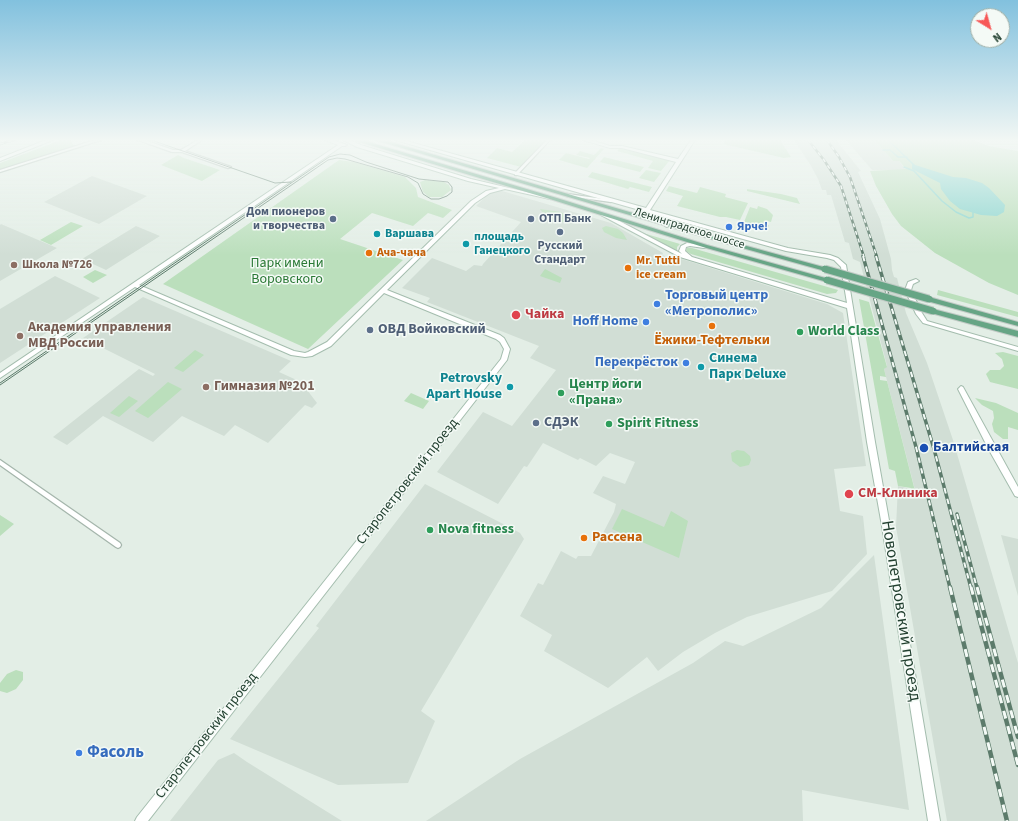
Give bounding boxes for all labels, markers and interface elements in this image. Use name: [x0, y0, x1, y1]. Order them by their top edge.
north arrow: [970, 8, 1010, 48]
text: N: [989, 29, 1004, 45]
place label: Дом пионеров и творчества: [246, 205, 325, 233]
street label: Ленинградское шоссе: [632, 205, 746, 253]
place label: ОТП Банк: [539, 212, 591, 226]
marker: Дом пионеров и творчества: [328, 214, 338, 224]
marker: ОТП Банк: [526, 214, 536, 224]
place label: Ярче!: [737, 220, 768, 234]
marker: Ярче!: [724, 222, 734, 232]
place label: Варшава: [385, 227, 434, 241]
marker: Русский Стандарт: [555, 227, 565, 237]
marker: Варшава: [372, 229, 382, 239]
place label: площадь Ганецкого: [474, 230, 530, 258]
marker: площадь Ганецкого: [461, 239, 471, 249]
place label: Русский Стандарт: [534, 239, 586, 267]
place label: Ача-чача: [377, 246, 426, 260]
marker: Ача-чача: [364, 248, 374, 258]
place label: Mr. Tutti ice cream: [636, 254, 686, 282]
park label: Парк имени Воровского: [250, 256, 324, 288]
place label: Школа №726: [22, 258, 92, 272]
marker: Школа №726: [9, 260, 19, 270]
marker: Mr. Tutti ice cream: [623, 263, 633, 273]
place label: Торговый центр «Метрополис»: [665, 288, 768, 320]
marker: Торговый центр «Метрополис»: [652, 299, 662, 309]
place label: Чайка: [525, 307, 564, 323]
marker: Чайка: [510, 309, 522, 321]
place label: Hoff Home: [572, 314, 638, 330]
marker: Hoff Home: [641, 317, 651, 327]
place label: Академия управления МВД России: [28, 320, 171, 352]
marker: Ёжики-Тефтельки: [707, 321, 717, 331]
place label: ОВД Войковский: [378, 322, 486, 338]
place label: World Class: [808, 324, 879, 340]
marker: ОВД Войковский: [365, 325, 375, 335]
marker: World Class: [795, 327, 805, 337]
marker: Академия управления МВД России: [15, 331, 25, 341]
place label: Ёжики-Тефтельки: [654, 333, 770, 349]
place label: Синема Парк Deluxe: [709, 351, 786, 384]
place label: Перекрёсток: [595, 355, 678, 371]
marker: Перекрёсток: [681, 358, 691, 368]
marker: Синема Парк Deluxe: [696, 362, 706, 372]
place label: Petrovsky Apart House: [426, 371, 502, 404]
place label: Центр йоги «Прана»: [569, 377, 642, 410]
place label: Гимназия №201: [214, 379, 315, 395]
marker: Гимназия №201: [201, 382, 211, 392]
marker: Petrovsky Apart House: [505, 382, 515, 392]
marker: Центр йоги «Прана»: [556, 388, 566, 398]
place label: СДЭК: [544, 415, 578, 431]
street label: Старопетровский проезд: [354, 416, 462, 548]
place label: Spirit Fitness: [617, 416, 698, 432]
marker: СДЭК: [531, 418, 541, 428]
marker: Spirit Fitness: [604, 419, 614, 429]
place label: Балтийская: [933, 440, 1009, 456]
marker: Балтийская: [918, 442, 930, 454]
place label: СМ-Клиника: [858, 486, 938, 502]
marker: СМ-Клиника: [843, 488, 855, 500]
street label: Новопетровский проезд: [876, 519, 924, 703]
place label: Nova fitness: [438, 522, 514, 538]
marker: Nova fitness: [425, 525, 435, 535]
place label: Рассена: [592, 530, 642, 546]
marker: Рассена: [579, 533, 589, 543]
street label: Старопетровский проезд: [153, 670, 261, 802]
place label: Фасоль: [87, 743, 144, 763]
marker: Фасоль: [74, 748, 84, 758]

